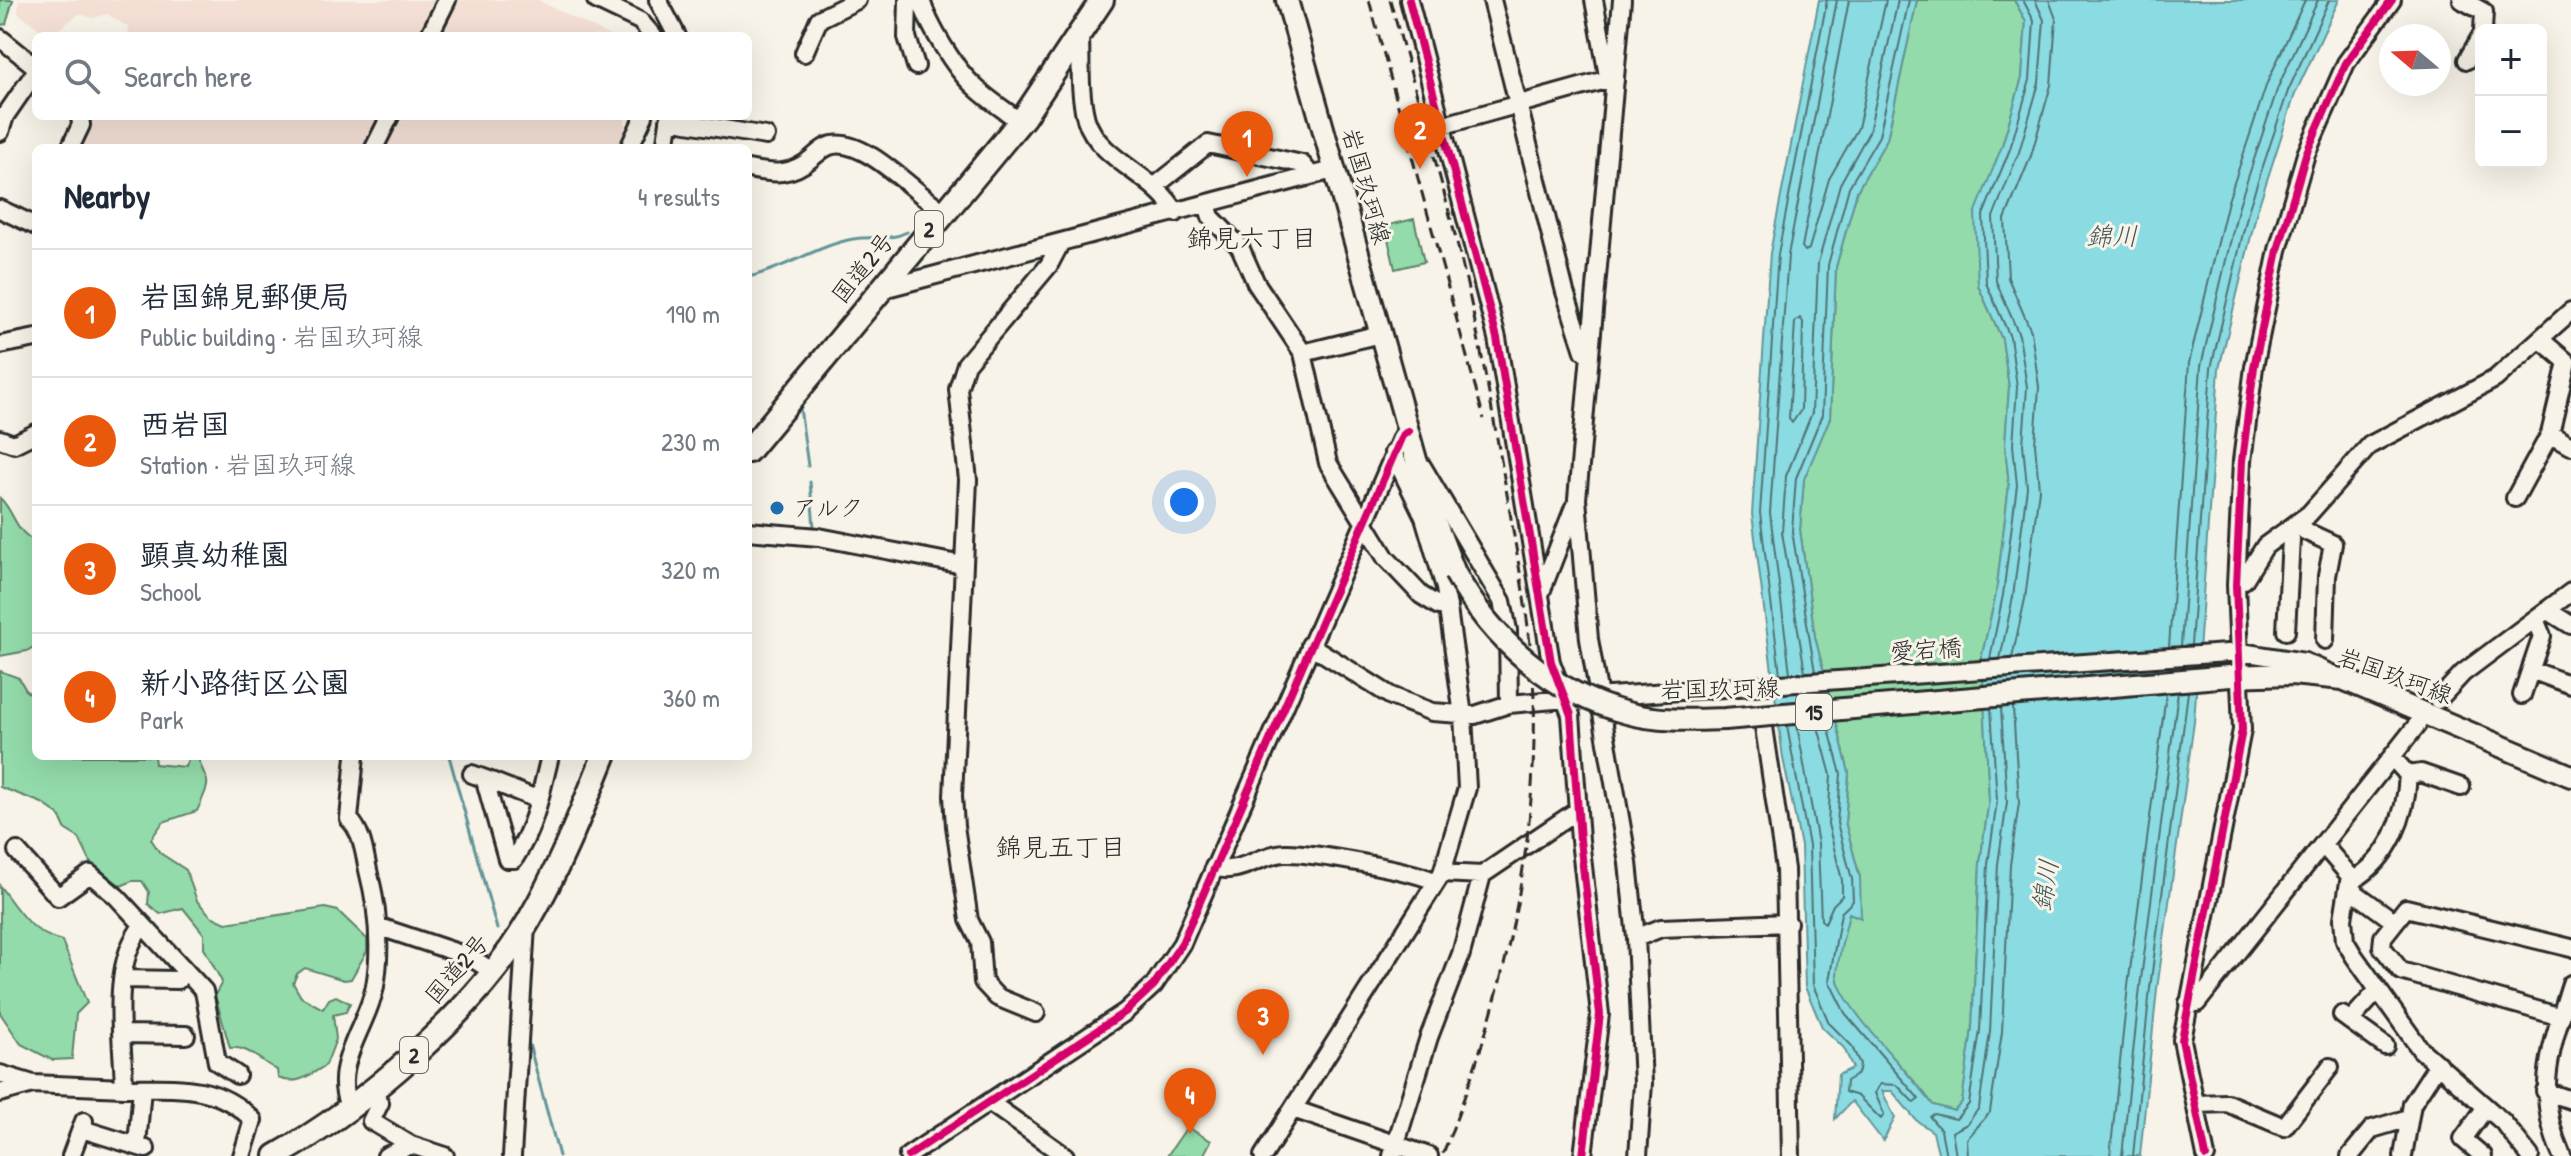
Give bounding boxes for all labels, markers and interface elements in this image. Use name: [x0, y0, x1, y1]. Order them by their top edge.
north arrow: [2379, 24, 2451, 96]
map controls: [2475, 24, 2547, 168]
button: +: [2475, 24, 2547, 96]
search box: [32, 32, 752, 120]
icon: search: [60, 54, 104, 98]
text: Search here: [124, 56, 252, 96]
button: −: [2475, 96, 2547, 168]
pin: 2: [1394, 103, 1446, 169]
pin: 1: [1221, 111, 1273, 177]
street label: 岩国玖珂線: [1335, 124, 1399, 248]
text: Nearby: [64, 173, 150, 219]
text: 4 results: [638, 179, 720, 214]
road number: 2: [915, 211, 943, 247]
water label: 錦川: [2086, 218, 2138, 253]
district label: 錦見六丁目: [1187, 220, 1317, 255]
street label: 国道2号: [824, 225, 901, 310]
text: 岩国錦見郵便局: [140, 276, 350, 316]
text: 1: [85, 296, 95, 331]
text: 190 m: [666, 296, 720, 331]
text: Public building · 岩国玖珂線: [140, 319, 423, 354]
text: 西岩国: [140, 404, 230, 444]
text: 2: [84, 424, 96, 459]
text: 230 m: [661, 424, 720, 459]
text: Station · 岩国玖珂線: [140, 447, 355, 482]
your location: [1164, 482, 1204, 522]
place label: アルク: [793, 491, 864, 523]
marker: アルク: [768, 499, 786, 517]
text: 顕真幼稚園: [140, 534, 290, 574]
text: 3: [84, 552, 96, 587]
text: 320 m: [661, 552, 720, 587]
text: School: [140, 574, 201, 609]
street label: 愛宕橋: [1889, 631, 1963, 667]
street label: 岩国玖珂線: [2333, 640, 2457, 711]
text: 新小路街区公園: [140, 662, 350, 702]
street label: 岩国玖珂線: [1660, 671, 1780, 705]
text: 4: [85, 680, 95, 715]
text: 360 m: [663, 680, 720, 715]
road number: 15: [1796, 694, 1832, 730]
text: Park: [140, 702, 184, 737]
district label: 錦見五丁目: [996, 829, 1126, 864]
water label: 錦川: [2023, 856, 2066, 913]
street label: 国道2号: [417, 926, 496, 1010]
pin: 3: [1237, 989, 1289, 1055]
road number: 2: [400, 1037, 428, 1073]
pin: 4: [1164, 1068, 1216, 1134]

